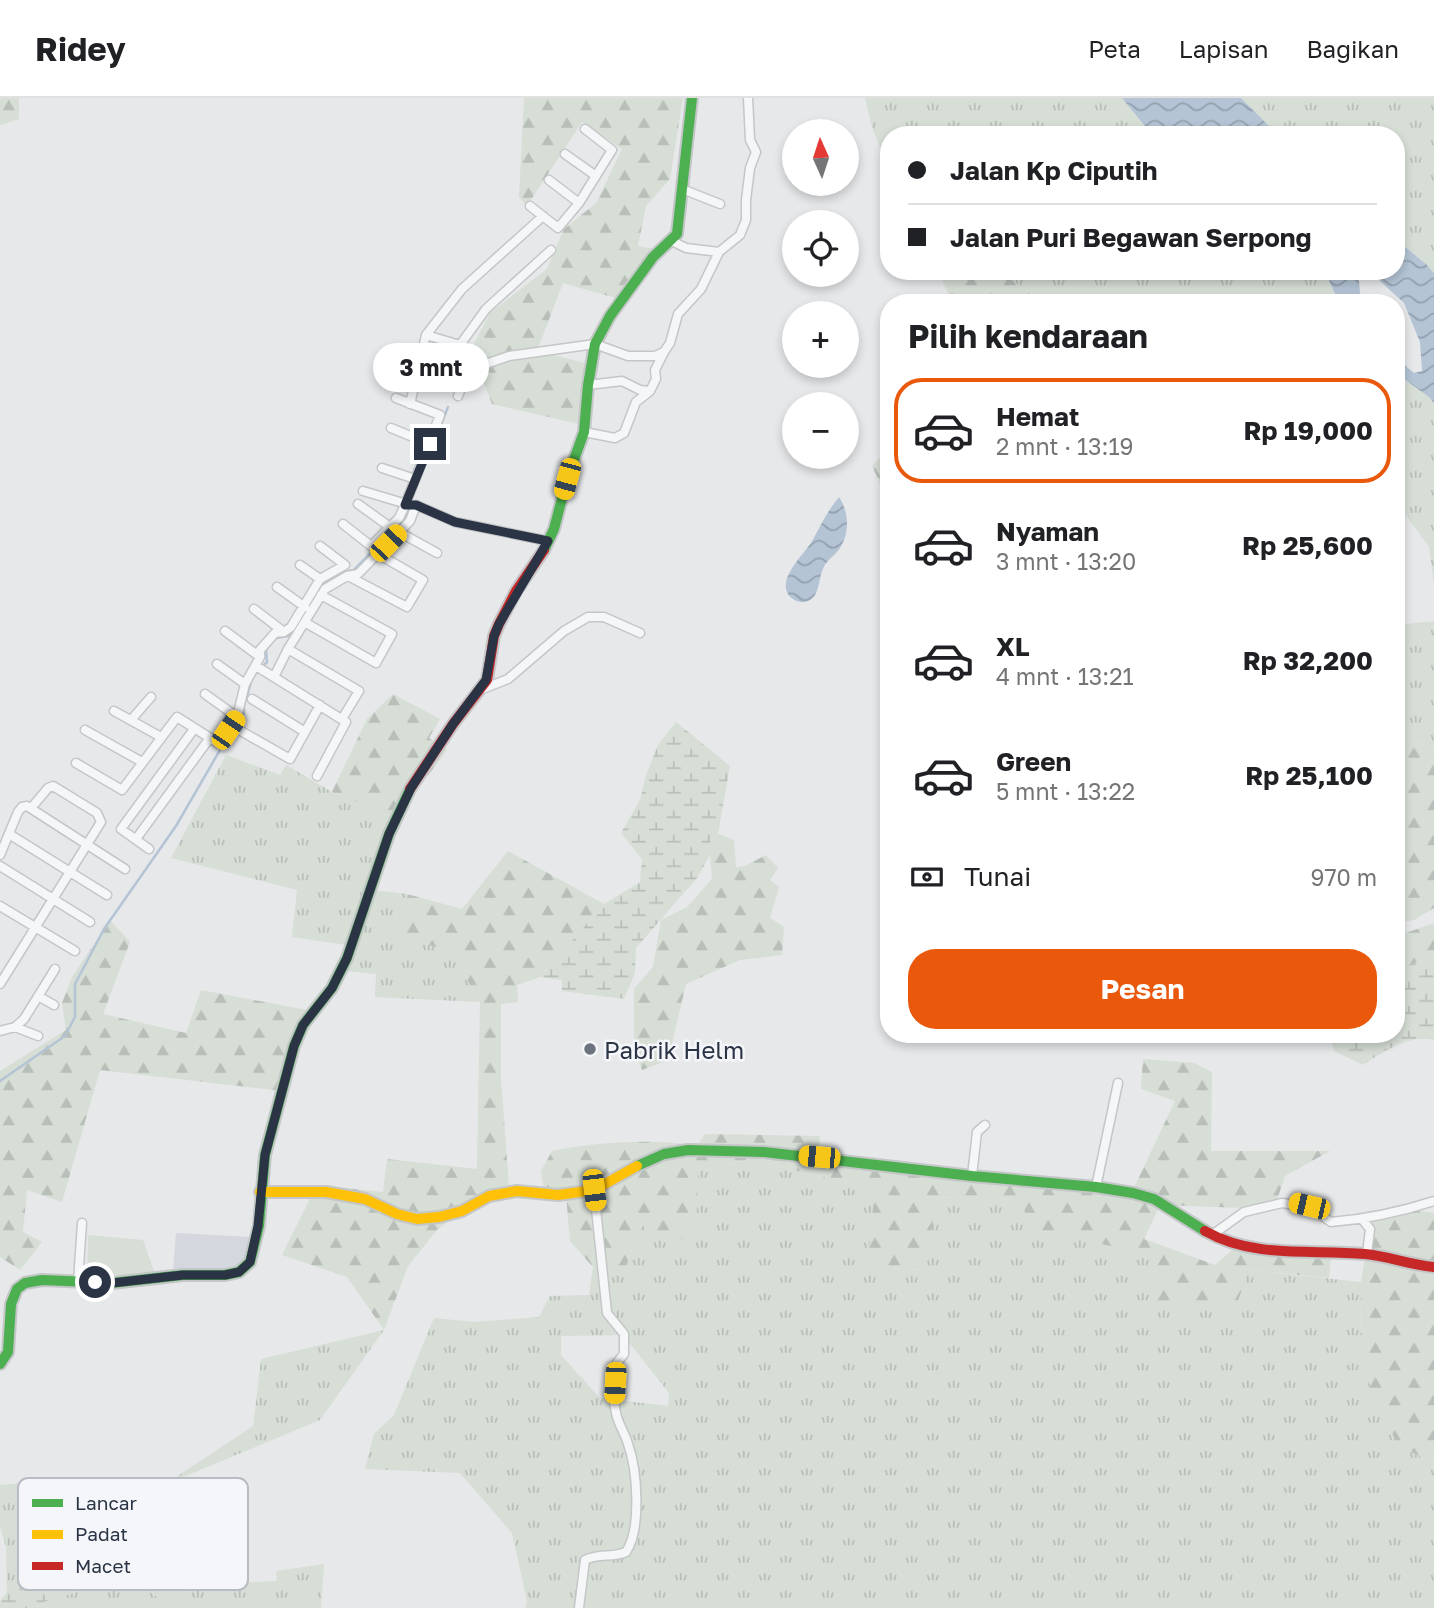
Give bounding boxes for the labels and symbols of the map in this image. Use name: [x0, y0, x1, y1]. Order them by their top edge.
north arrow: [782, 119, 859, 196]
callout: 3 mnt: [372, 342, 488, 392]
route end: [414, 428, 446, 460]
car: [552, 456, 583, 502]
car: [366, 521, 411, 565]
car: [208, 707, 249, 753]
place label: Pabrik Helm: [604, 1035, 744, 1064]
marker: Pabrik Helm: [582, 1041, 598, 1057]
car: [798, 1145, 841, 1169]
car: [582, 1168, 607, 1212]
car: [1287, 1191, 1332, 1221]
route start: [79, 1266, 111, 1298]
car: [604, 1361, 627, 1405]
legend: [18, 1478, 248, 1590]
text: Lancar: [75, 1491, 138, 1514]
text: Padat: [75, 1522, 128, 1545]
text: Macet: [75, 1554, 131, 1577]

